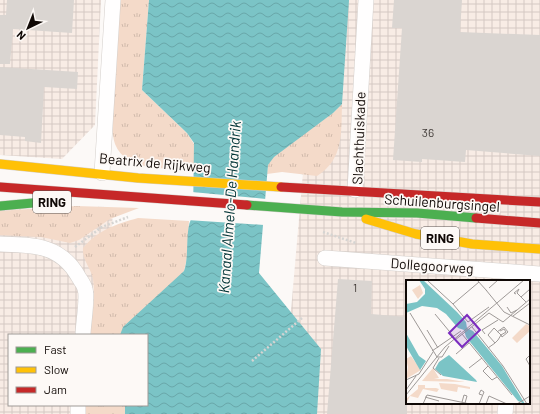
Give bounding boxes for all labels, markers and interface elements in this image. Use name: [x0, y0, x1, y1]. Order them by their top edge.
north arrow: [8, 8, 48, 48]
text: N: [14, 28, 28, 43]
street label: Slachthuiskade: [348, 91, 369, 185]
water label: Kanaal Almelo-De Haandrik: [214, 120, 244, 294]
house number: 36: [422, 125, 434, 139]
street label: Beatrix de Rijkweg: [99, 149, 211, 176]
street label: Schuilenburgsingel: [384, 190, 500, 215]
road number: RING: [33, 191, 71, 213]
road number: RING: [421, 227, 459, 249]
street label: Dollegoorweg: [390, 254, 474, 277]
house number: 1: [353, 280, 357, 294]
inset map: [406, 280, 530, 404]
legend: [8, 334, 148, 406]
text: Fast: [44, 342, 67, 356]
text: Slow: [44, 362, 69, 376]
text: Jam: [44, 382, 67, 396]

